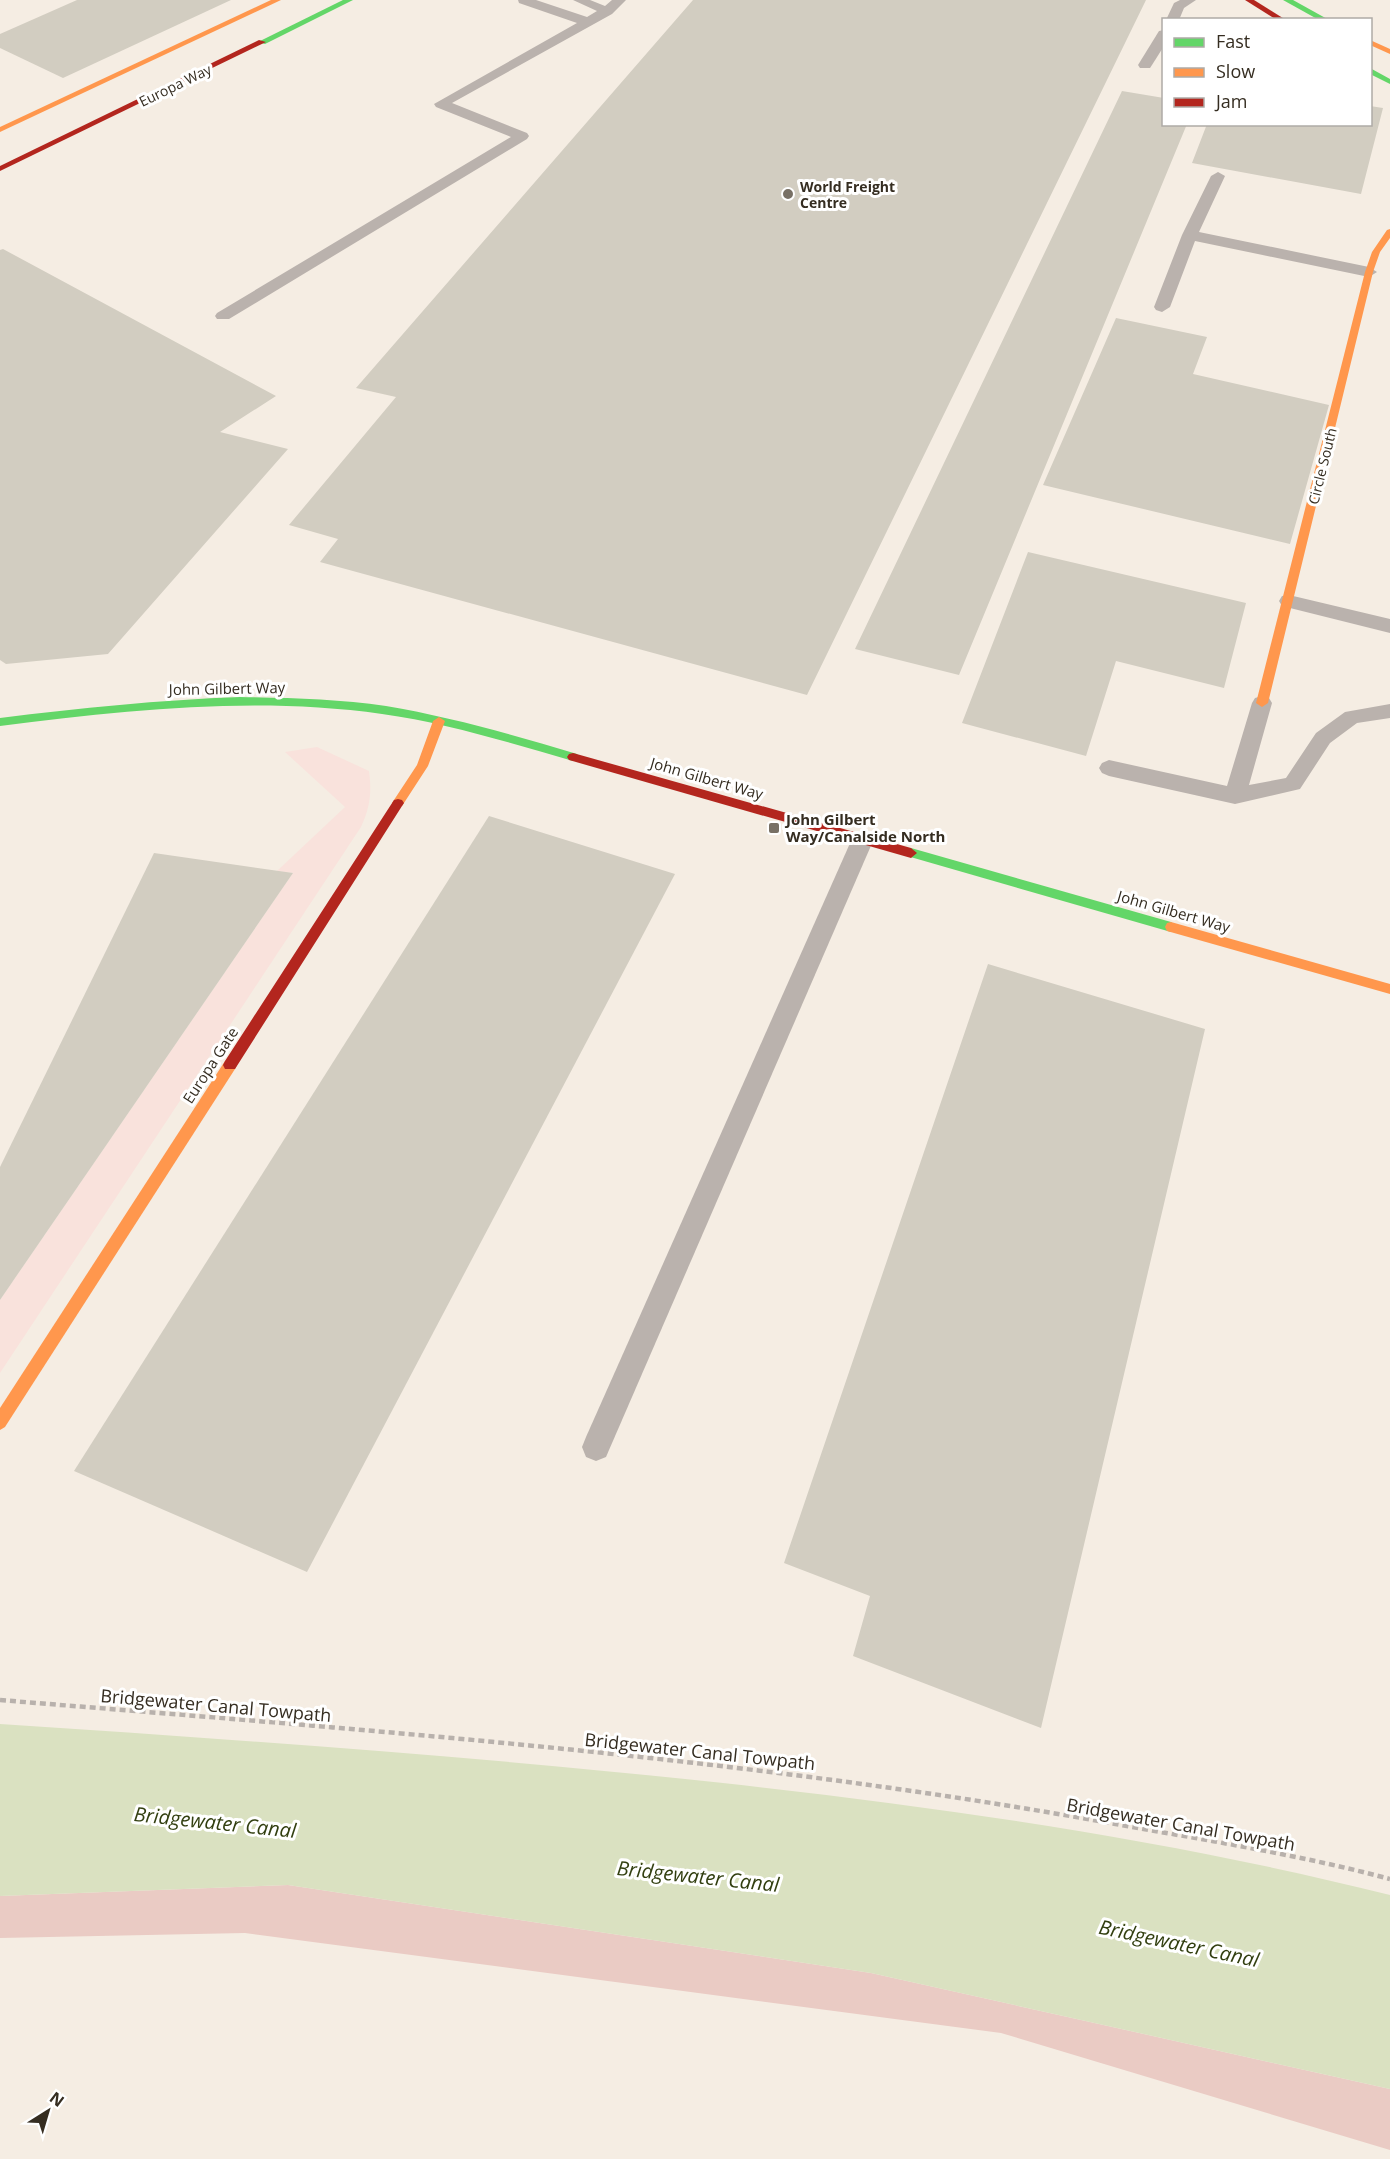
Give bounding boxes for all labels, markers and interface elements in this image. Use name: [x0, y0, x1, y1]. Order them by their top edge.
legend: [1162, 18, 1372, 126]
text: Fast: [1216, 29, 1250, 53]
street label: Europa Way: [136, 59, 215, 111]
text: Slow: [1216, 59, 1255, 83]
text: Jam: [1214, 89, 1248, 113]
place label: World Freight Centre: [800, 177, 895, 212]
marker: World Freight Centre: [781, 187, 795, 201]
street label: Circle South: [1303, 426, 1341, 506]
street label: John Gilbert Way: [167, 677, 286, 699]
street label: John Gilbert Way: [646, 752, 766, 804]
place label: John Gilbert Way/Canalside North: [784, 809, 945, 846]
marker: John Gilbert Way/Canalside North: [767, 821, 781, 835]
street label: John Gilbert Way: [1113, 885, 1233, 937]
street label: Europa Gate: [178, 1023, 242, 1107]
street label: Bridgewater Canal Towpath: [100, 1683, 332, 1727]
street label: Bridgewater Canal Towpath: [584, 1727, 816, 1775]
street label: Bridgewater Canal Towpath: [1065, 1792, 1297, 1856]
water label: Bridgewater Canal: [133, 1800, 298, 1844]
water label: Bridgewater Canal: [616, 1854, 781, 1898]
water label: Bridgewater Canal: [1096, 1913, 1262, 1973]
north arrow: [18, 2081, 78, 2141]
text: N: [45, 2086, 69, 2112]

